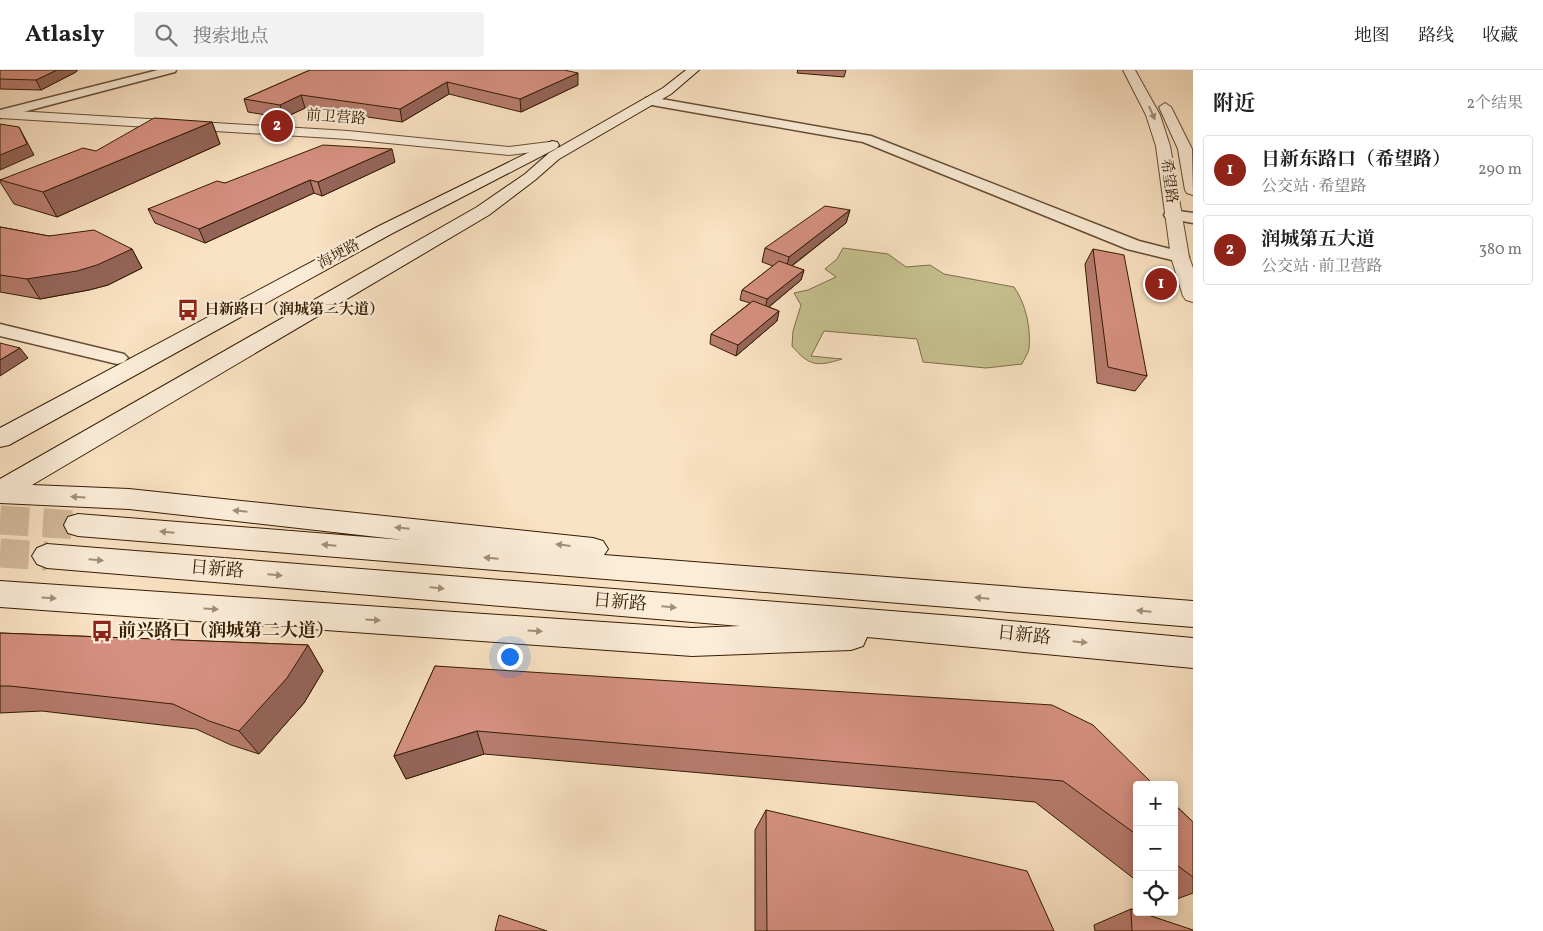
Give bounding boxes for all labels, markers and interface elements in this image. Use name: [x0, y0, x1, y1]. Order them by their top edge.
search box: [134, 12, 484, 57]
text: Atlasly: [25, 18, 104, 52]
icon: search: [152, 21, 180, 49]
text: 搜索地点: [192, 24, 268, 50]
text: 地图: [1354, 24, 1390, 49]
text: 路线: [1418, 24, 1454, 49]
text: 收藏: [1482, 24, 1518, 49]
text: 附近: [1213, 90, 1255, 119]
text: 2个结果: [1466, 93, 1523, 115]
street label: 前卫营路: [305, 105, 367, 131]
one-way arrow: [1148, 106, 1156, 120]
pin: 2: [261, 107, 293, 145]
text: 日新东路口（希望路）: [1261, 147, 1451, 173]
street label: 希望路: [1154, 157, 1182, 205]
text: 1: [1227, 159, 1233, 181]
text: 290 m: [1478, 159, 1522, 181]
text: 公交站 · 希望路: [1261, 176, 1367, 198]
text: 润城第五大道: [1261, 227, 1375, 253]
street label: 海埂路: [314, 235, 364, 275]
text: 2: [1226, 239, 1234, 261]
text: 380 m: [1479, 239, 1522, 261]
text: 公交站 · 前卫营路: [1261, 256, 1383, 278]
pin: 1: [1145, 265, 1177, 303]
bus stop icon: 日新路口（润城第二大道）: [175, 297, 201, 323]
place label: 日新路口（润城第二大道）: [204, 300, 384, 321]
one-way arrow: [70, 492, 86, 500]
one-way arrow: [232, 507, 248, 515]
one-way arrow: [393, 524, 409, 532]
one-way arrow: [159, 528, 175, 536]
one-way arrow: [321, 541, 337, 549]
one-way arrow: [555, 541, 571, 549]
one-way arrow: [483, 554, 499, 562]
street label: 日新路: [189, 555, 245, 585]
one-way arrow: [88, 557, 104, 565]
one-way arrow: [267, 571, 283, 579]
one-way arrow: [429, 584, 445, 592]
street label: 日新路: [592, 588, 648, 618]
one-way arrow: [974, 593, 990, 601]
one-way arrow: [41, 594, 57, 602]
one-way arrow: [661, 603, 677, 611]
one-way arrow: [203, 605, 219, 613]
one-way arrow: [1136, 606, 1152, 614]
one-way arrow: [365, 616, 381, 624]
bus stop icon: 前兴路口（润城第二大道）: [89, 618, 115, 644]
place label: 前兴路口（润城第二大道）: [118, 619, 334, 644]
street label: 日新路: [996, 621, 1052, 651]
one-way arrow: [527, 628, 543, 636]
one-way arrow: [1073, 638, 1089, 646]
your location: [497, 644, 523, 670]
map controls: [1133, 781, 1178, 916]
button: +: [1133, 781, 1178, 826]
button: −: [1133, 826, 1178, 871]
button: locate: [1133, 871, 1178, 916]

